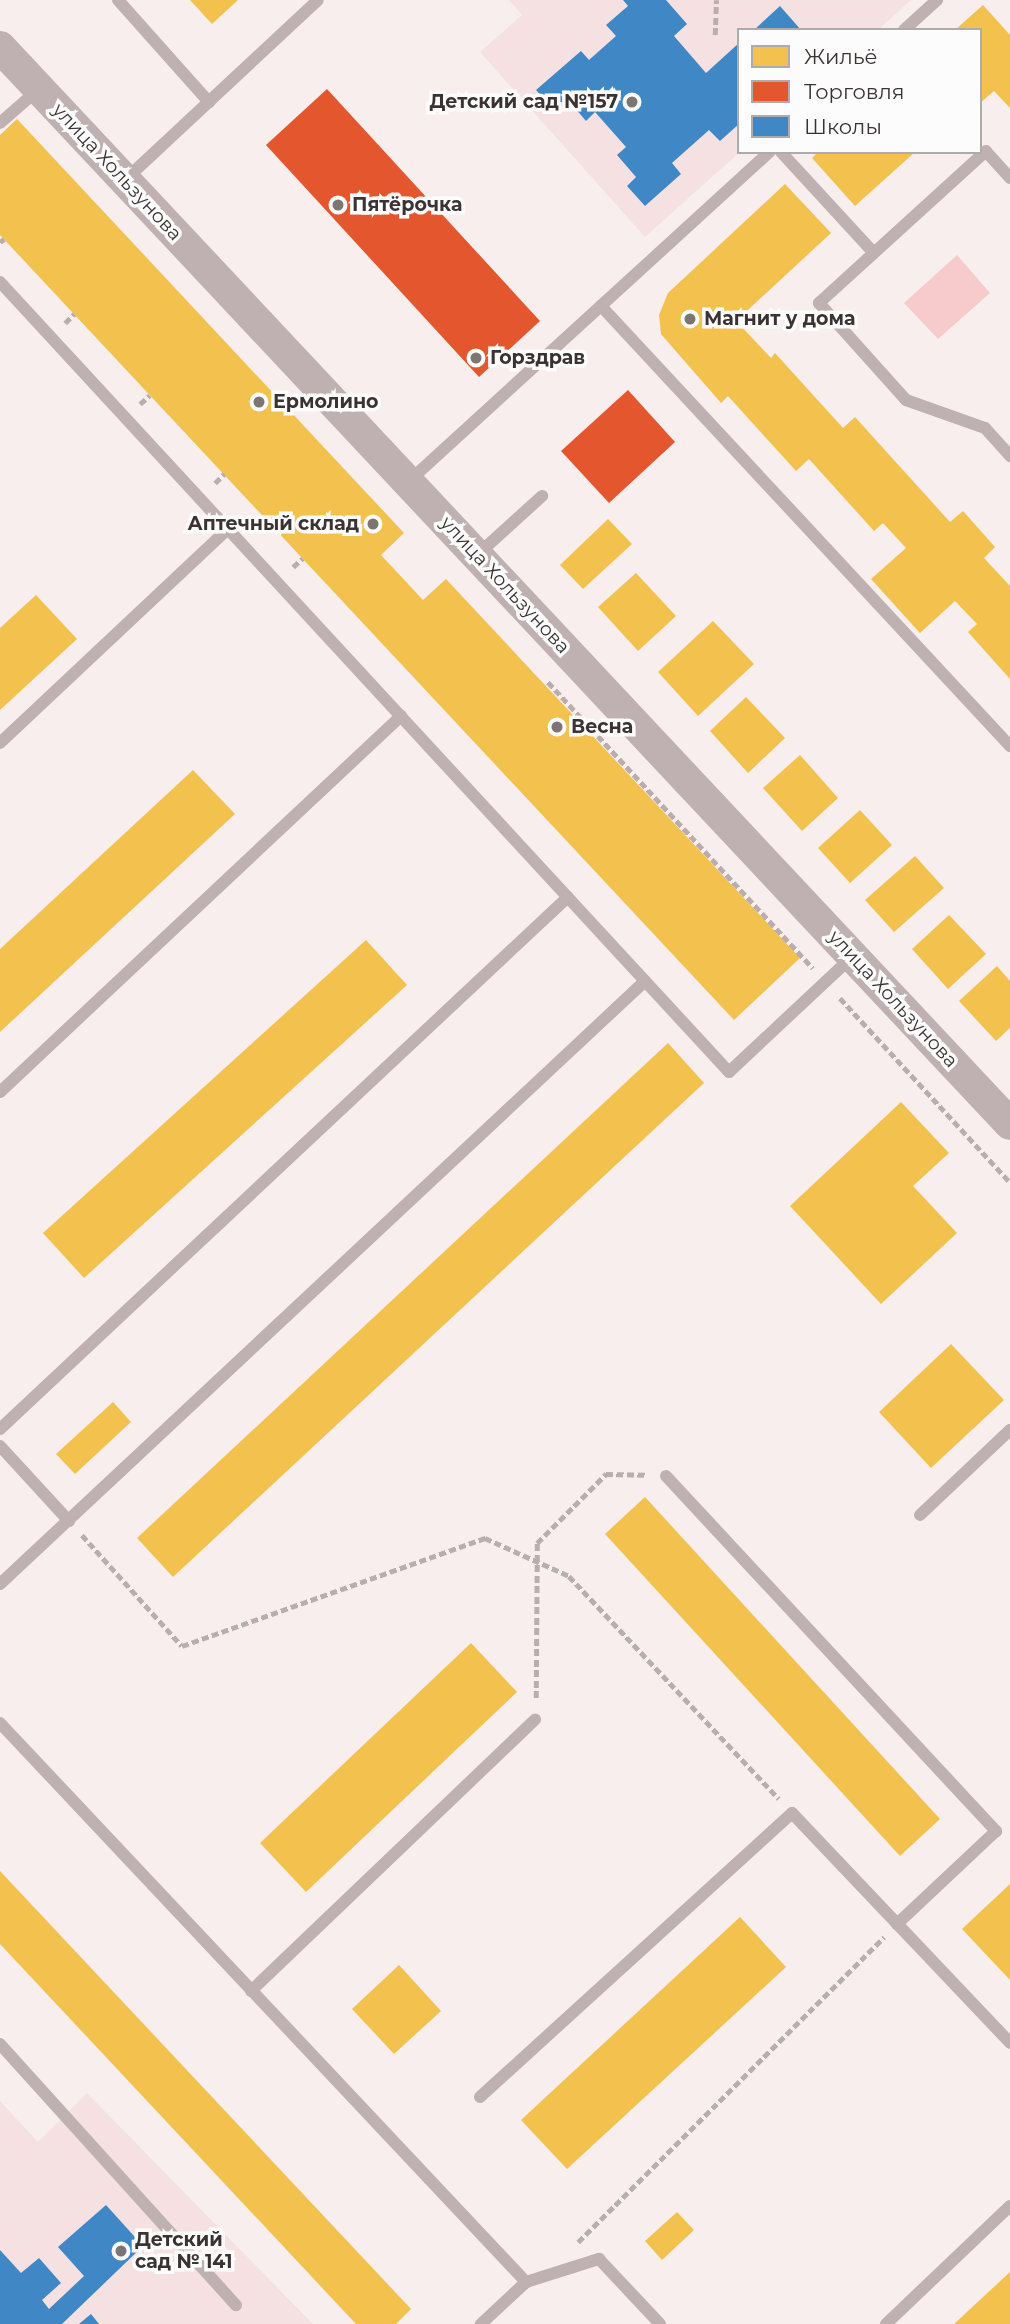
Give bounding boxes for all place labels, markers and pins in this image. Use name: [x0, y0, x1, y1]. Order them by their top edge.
place label: Детский сад №157: [430, 91, 618, 113]
marker: Детский сад №157: [624, 94, 640, 110]
place label: Пятёрочка: [352, 194, 462, 216]
marker: Пятёрочка: [330, 197, 346, 213]
place label: Магнит у дома: [704, 308, 856, 330]
marker: Магнит у дома: [682, 311, 698, 327]
place label: Горздрав: [490, 347, 585, 369]
marker: Горздрав: [468, 350, 484, 366]
place label: Ермолино: [273, 391, 378, 413]
marker: Ермолино: [251, 394, 267, 410]
place label: Аптечный склад: [188, 513, 359, 535]
marker: Аптечный склад: [365, 516, 381, 532]
place label: Весна: [571, 716, 633, 738]
marker: Весна: [549, 719, 565, 735]
place label: Детский сад № 141: [135, 2229, 232, 2273]
marker: Детский сад № 141: [113, 2243, 129, 2259]

